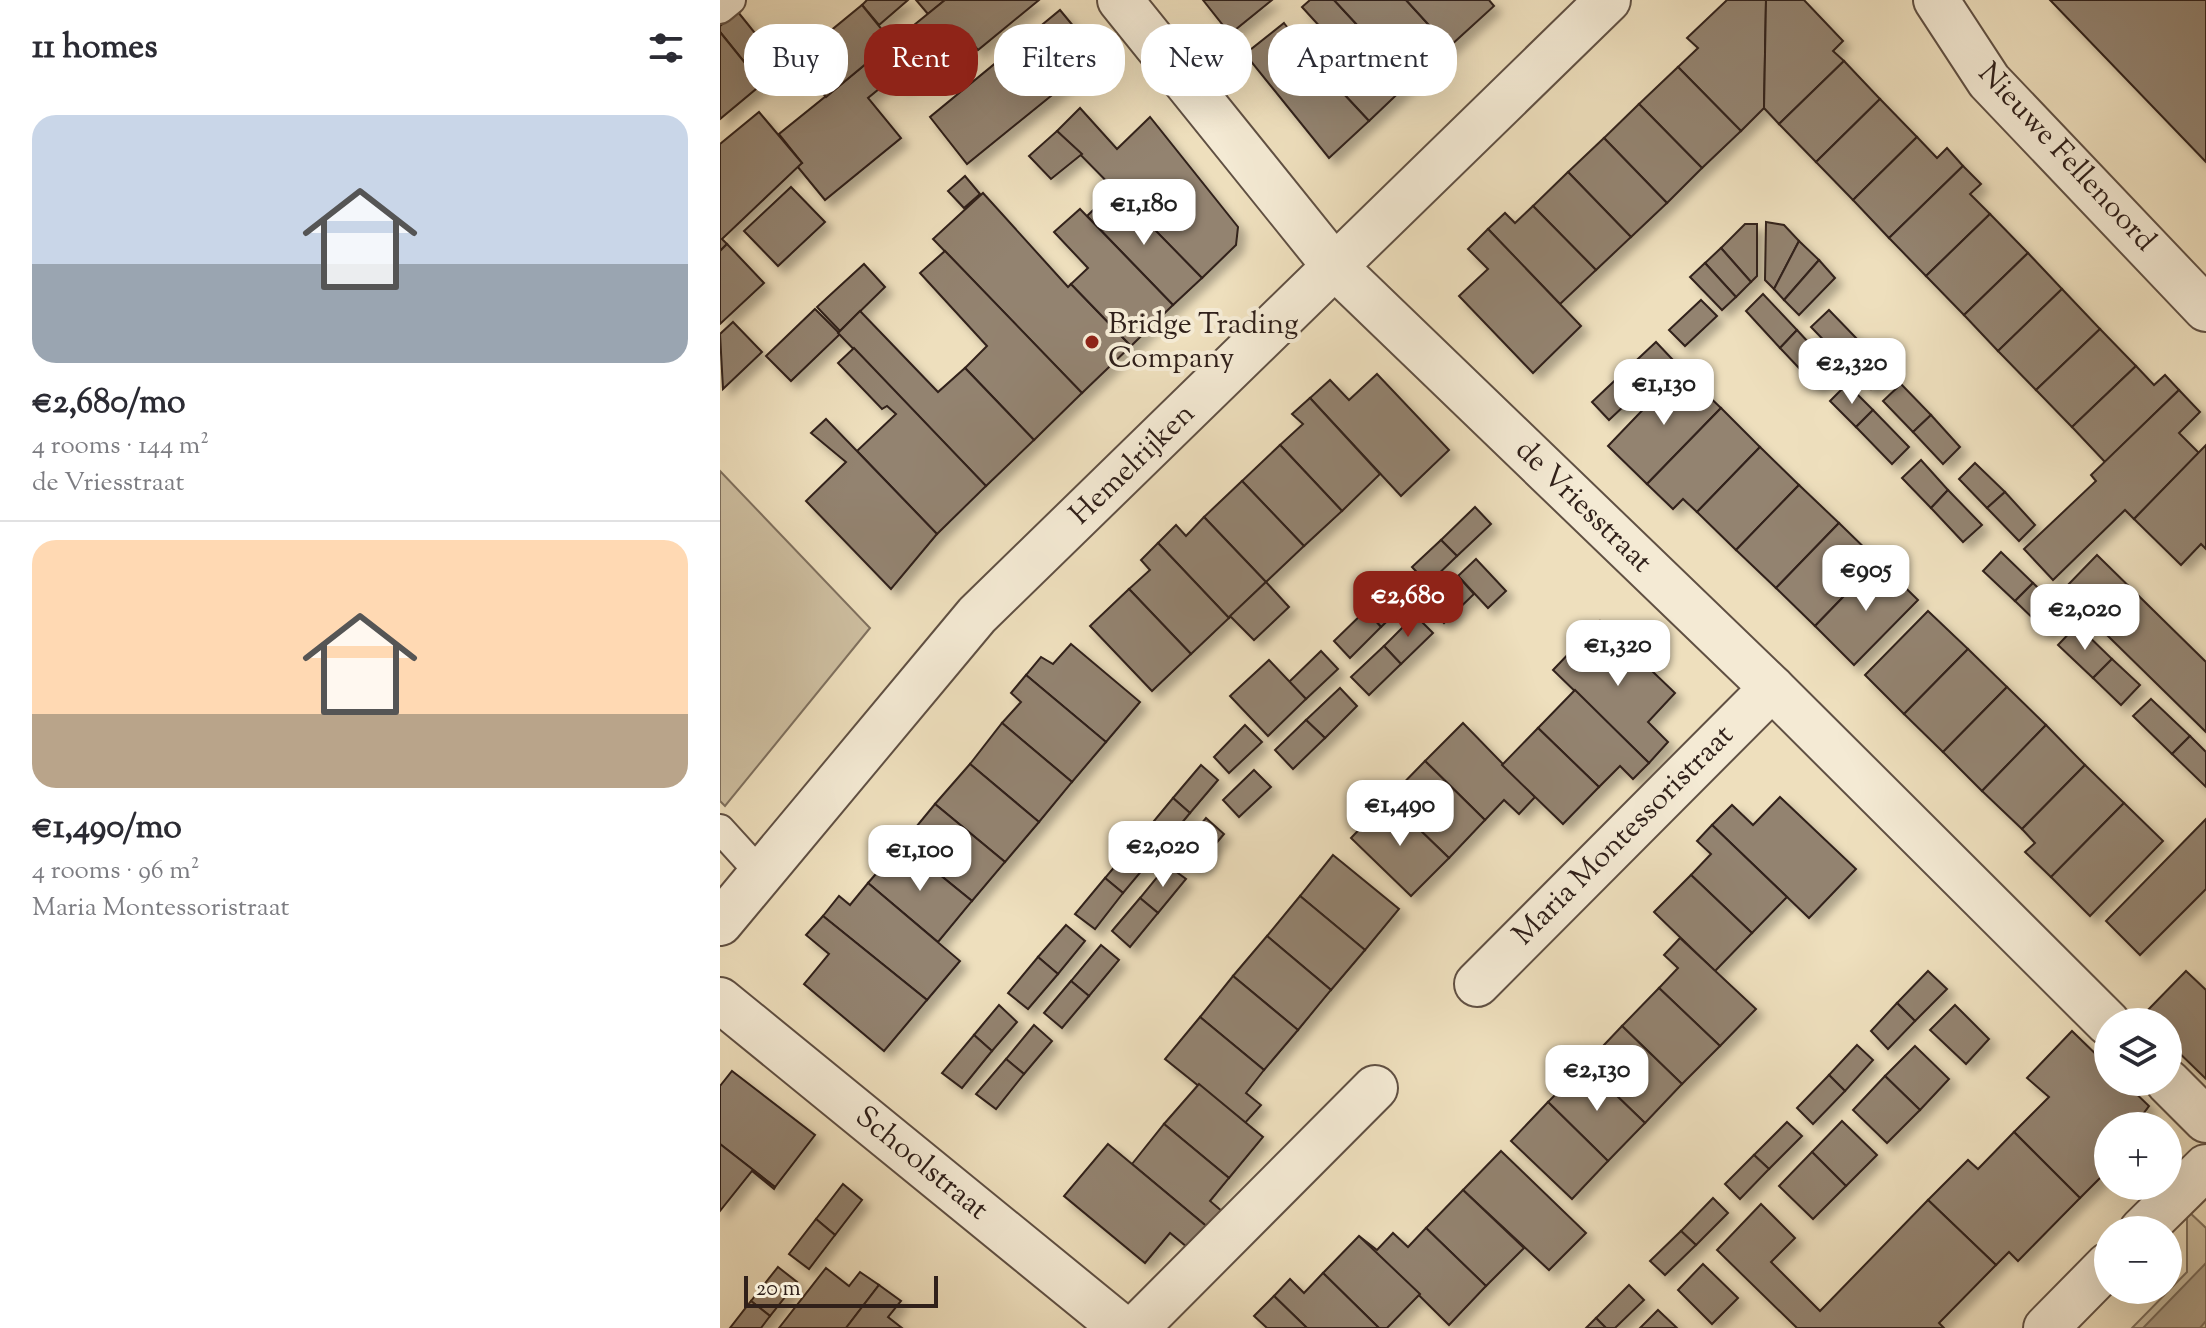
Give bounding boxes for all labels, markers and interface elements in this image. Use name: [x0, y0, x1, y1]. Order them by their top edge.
text: 11 homes: [32, 24, 158, 73]
chip: Buy: [744, 24, 848, 96]
chip: Rent: [864, 24, 978, 96]
chip: Filters: [994, 24, 1125, 96]
chip: New: [1141, 24, 1252, 96]
chip: Apartment: [1268, 24, 1457, 96]
icon: filters: [644, 26, 688, 70]
street label: Nieuwe Fellenoord: [1967, 54, 2165, 262]
icon: home: [288, 167, 432, 311]
pin: €1,180: [1079, 179, 1209, 247]
text: €1,180: [1111, 186, 1177, 223]
place label: Bridge Trading Company: [1108, 304, 1299, 381]
marker: Bridge Trading Company: [1083, 333, 1101, 351]
pin: €2,320: [1787, 338, 1917, 406]
text: €2,320: [1817, 345, 1887, 382]
pin: €1,130: [1599, 359, 1729, 427]
text: €1,130: [1632, 366, 1696, 403]
text: €2,680/mo: [32, 379, 186, 428]
street label: Hemelrijken: [1061, 394, 1206, 536]
text: 4 rooms · 144 m²: [32, 428, 209, 465]
street label: de Vriesstraat: [1505, 430, 1661, 584]
text: de Vriesstraat: [32, 465, 184, 502]
pin: €905: [1819, 545, 1913, 613]
text: €905: [1840, 552, 1892, 589]
pin: €2,680: [1343, 571, 1473, 639]
text: €2,680: [1371, 578, 1445, 615]
pin: €2,020: [2020, 584, 2150, 652]
text: €2,020: [2048, 591, 2122, 628]
icon: home: [288, 592, 432, 736]
pin: €1,320: [1553, 620, 1683, 688]
text: €1,320: [1584, 627, 1652, 664]
street label: Maria Montessoristraat: [1504, 716, 1744, 956]
pin: €1,490: [1335, 780, 1465, 848]
text: €1,490: [1365, 787, 1435, 824]
text: €1,490/mo: [32, 804, 182, 853]
pin: €2,020: [1098, 821, 1228, 889]
pin: €1,100: [855, 825, 985, 893]
text: €2,020: [1126, 828, 1200, 865]
text: €1,100: [886, 832, 954, 869]
text: 4 rooms · 96 m²: [32, 853, 200, 890]
text: Maria Montessoristraat: [32, 890, 289, 927]
map controls: [2094, 1008, 2182, 1304]
button: layers: [2094, 1008, 2182, 1096]
pin: €2,130: [1532, 1045, 1662, 1113]
text: €2,130: [1563, 1052, 1631, 1089]
street label: Schoolstraat: [845, 1097, 997, 1231]
button: +: [2094, 1112, 2182, 1200]
button: −: [2094, 1216, 2182, 1304]
scale bar: [744, 1272, 938, 1308]
text: 20 m: [756, 1274, 801, 1306]

